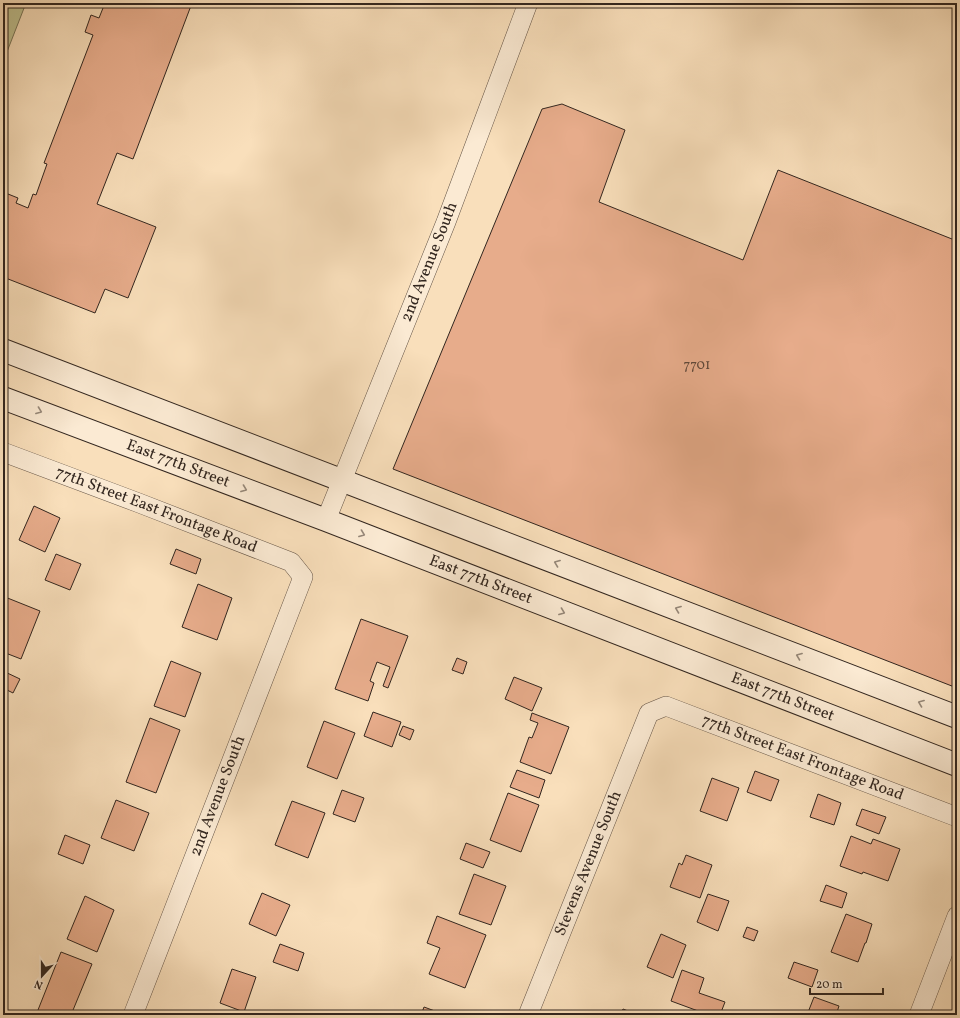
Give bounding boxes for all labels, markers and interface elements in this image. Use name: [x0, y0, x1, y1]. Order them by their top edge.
street label: 2nd Avenue South: [396, 199, 463, 325]
house number: 7701: [684, 356, 710, 375]
one-way arrow: [36, 407, 43, 415]
street label: East 77th Street: [123, 434, 233, 494]
street label: 77th Street East Frontage Road: [52, 462, 260, 559]
one-way arrow: [240, 484, 247, 492]
one-way arrow: [359, 530, 366, 538]
street label: East 77th Street: [426, 550, 536, 610]
one-way arrow: [553, 559, 560, 567]
one-way arrow: [675, 606, 682, 614]
one-way arrow: [558, 607, 565, 615]
one-way arrow: [796, 653, 803, 661]
street label: East 77th Street: [728, 667, 838, 727]
one-way arrow: [917, 699, 924, 707]
street label: 77th Street East Frontage Road: [699, 710, 907, 807]
street label: 2nd Avenue South: [185, 733, 251, 859]
street label: Stevens Avenue South: [550, 788, 628, 939]
north arrow: [22, 956, 62, 996]
scale bar: [810, 970, 883, 996]
text: N: [33, 976, 45, 992]
text: 20 m: [816, 977, 843, 993]

